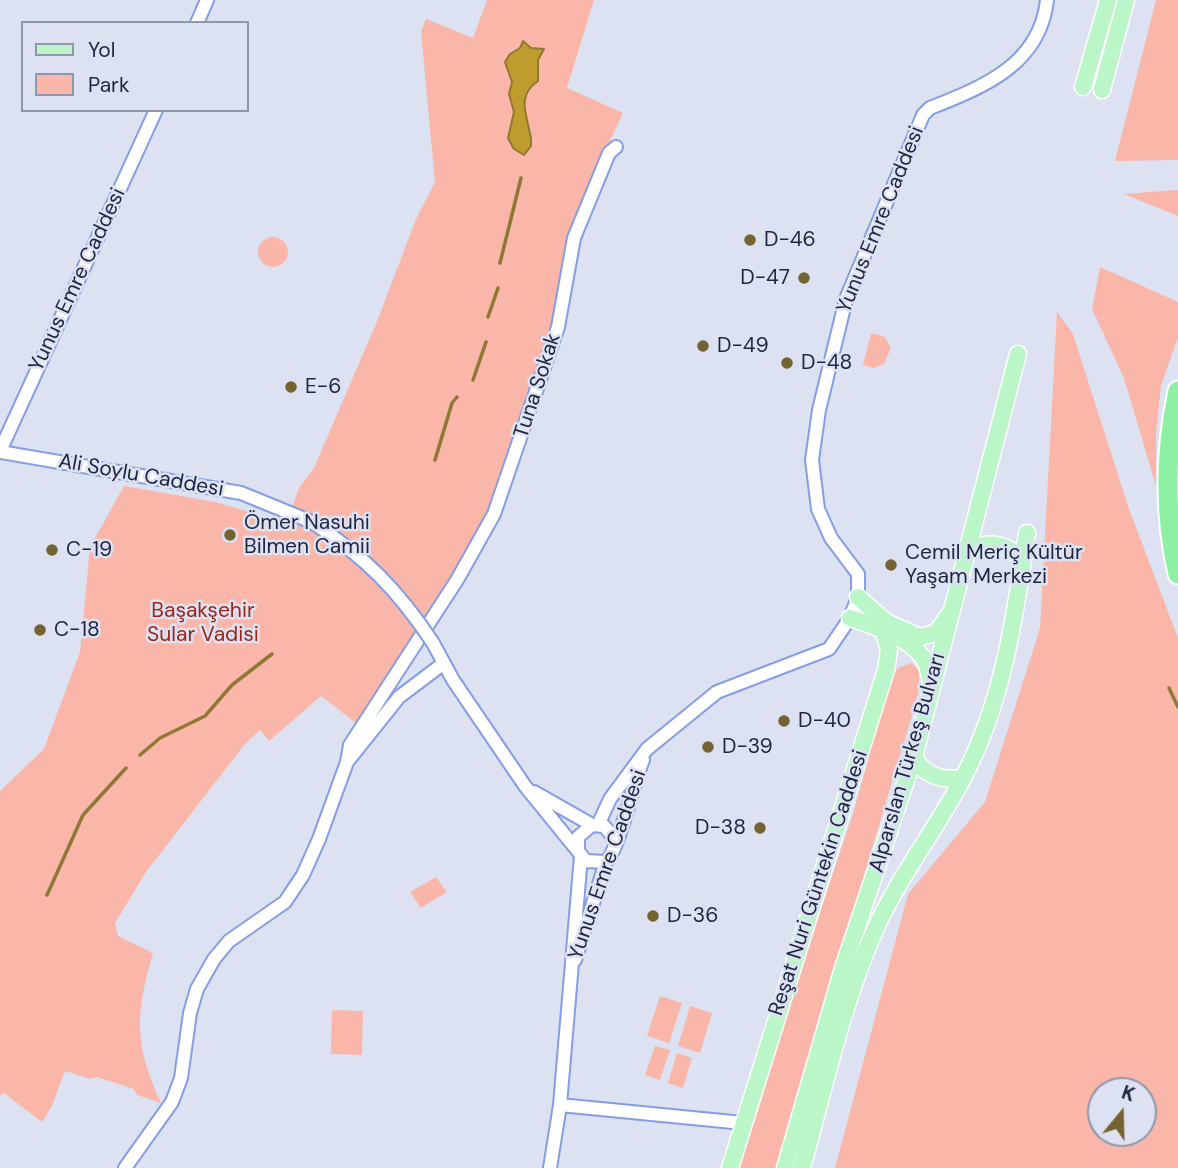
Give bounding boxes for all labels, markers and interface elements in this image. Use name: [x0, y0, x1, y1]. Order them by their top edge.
legend: [21, 21, 248, 112]
text: Yol: [88, 36, 116, 64]
text: Park: [88, 71, 129, 99]
street label: Yunus Emre Caddesi: [832, 123, 930, 317]
street label: Yunus Emre Caddesi: [24, 184, 132, 376]
place label: D-46: [764, 227, 816, 253]
marker: D-46: [742, 232, 758, 248]
place label: D-47: [740, 265, 790, 291]
marker: D-47: [796, 270, 812, 286]
street label: Tuna Sokak: [509, 330, 567, 442]
place label: D-49: [717, 333, 769, 359]
marker: D-49: [695, 338, 711, 354]
place label: D-48: [801, 350, 852, 376]
marker: D-48: [779, 355, 795, 371]
place label: E-6: [305, 374, 341, 400]
marker: E-6: [283, 379, 299, 395]
street label: Ali Soylu Caddesi: [56, 449, 226, 503]
place label: Ömer Nasuhi Bilmen Camii: [244, 510, 370, 560]
marker: Ömer Nasuhi Bilmen Camii: [222, 527, 238, 543]
place label: C-19: [66, 537, 112, 563]
place label: Cemil Meriç Kültür Yaşam Merkezi: [905, 540, 1083, 590]
marker: C-19: [44, 542, 60, 558]
marker: Cemil Meriç Kültür Yaşam Merkezi: [883, 557, 899, 573]
park label: Başakşehir Sular Vadisi: [147, 598, 259, 648]
place label: C-18: [54, 617, 100, 643]
marker: C-18: [32, 622, 48, 638]
street label: Alparslan Türkeş Bulvarı: [865, 650, 951, 876]
place label: D-40: [798, 708, 851, 734]
marker: D-40: [776, 713, 792, 729]
place label: D-39: [722, 734, 773, 760]
marker: D-39: [700, 739, 716, 755]
street label: Reşat Nuri Güntekin Caddesi: [764, 747, 874, 1019]
street label: Yunus Emre Caddesi: [564, 767, 652, 963]
place label: D-38: [695, 815, 746, 841]
marker: D-38: [752, 820, 768, 836]
place label: D-36: [667, 903, 718, 929]
marker: D-36: [645, 908, 661, 924]
north arrow: [1087, 1077, 1157, 1147]
text: K: [1118, 1080, 1138, 1107]

